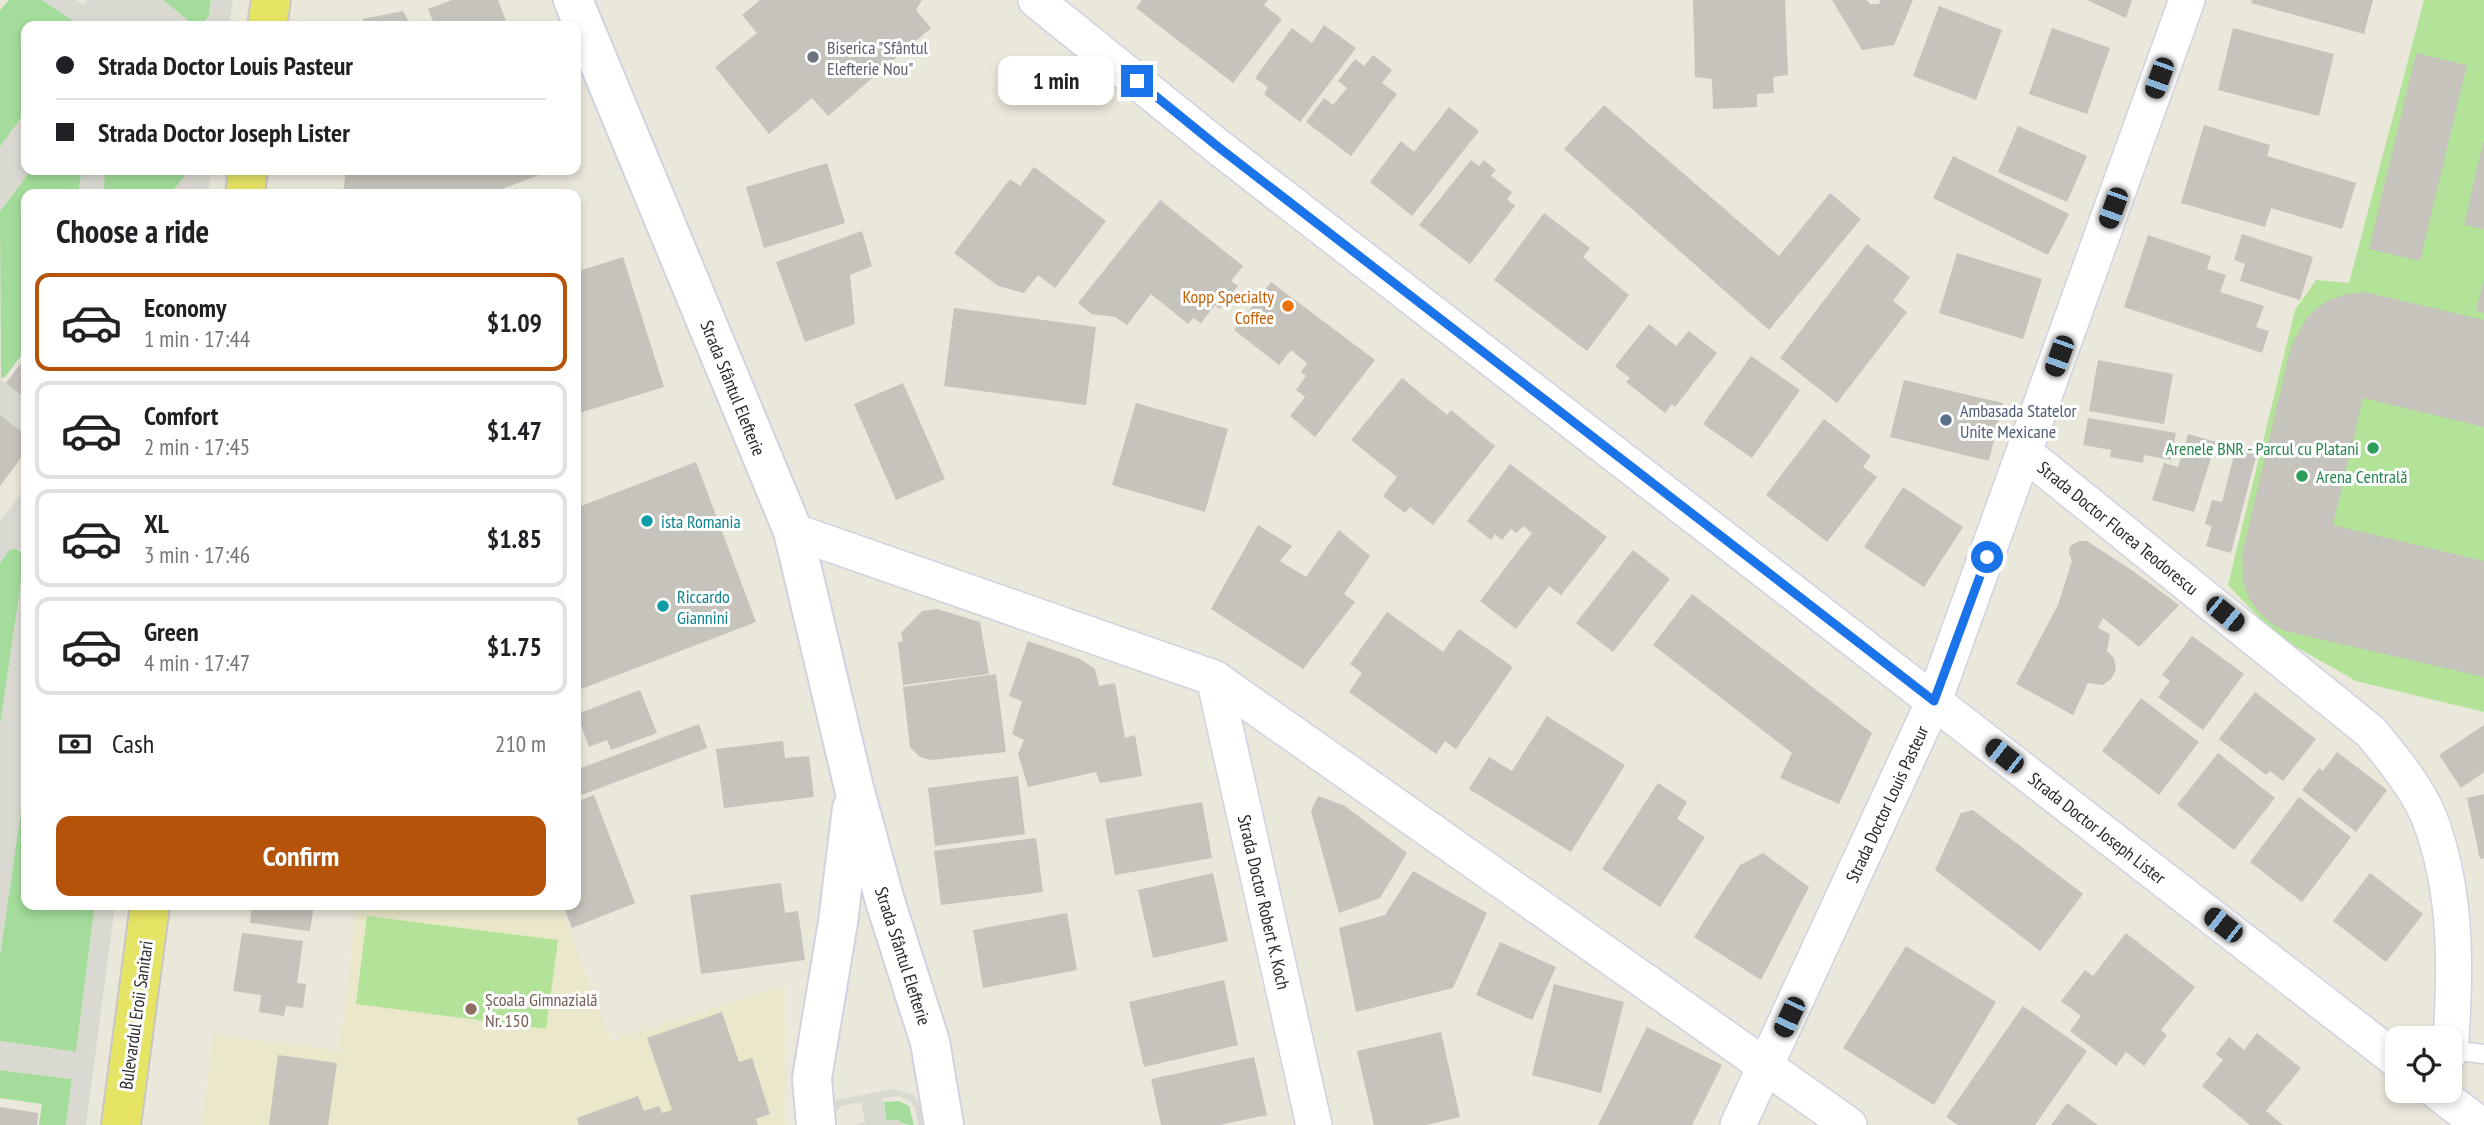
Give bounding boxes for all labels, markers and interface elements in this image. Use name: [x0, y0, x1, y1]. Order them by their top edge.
place label: Biserica "Sfântul Elefterie Nou": [827, 36, 928, 80]
text: Strada Doctor Louis Pasteur: [98, 49, 353, 82]
marker: Biserica "Sfântul Elefterie Nou": [805, 49, 821, 65]
car: [2142, 55, 2177, 101]
callout: 1 min: [997, 56, 1112, 106]
route end: [1121, 65, 1153, 97]
text: 1 min: [1033, 66, 1079, 95]
text: Strada Doctor Joseph Lister: [98, 116, 350, 149]
car: [2096, 185, 2131, 231]
text: Choose a ride: [56, 210, 209, 252]
place label: Kopp Specialty Coffee: [1182, 285, 1274, 329]
icon: car: [60, 291, 123, 354]
text: Economy: [144, 291, 226, 324]
marker: Kopp Specialty Coffee: [1280, 298, 1296, 314]
text: $1.09: [487, 306, 542, 339]
street label: Strada Sfântul Elefterie: [695, 317, 771, 459]
text: 1 min · 17:44: [144, 324, 250, 353]
car: [2042, 333, 2077, 379]
icon: car: [60, 399, 123, 462]
text: Comfort: [144, 399, 218, 432]
place label: Ambasada Statelor Unite Mexicane: [1960, 399, 2076, 443]
marker: Ambasada Statelor Unite Mexicane: [1938, 412, 1954, 428]
text: $1.47: [487, 414, 542, 447]
text: 2 min · 17:45: [144, 432, 250, 461]
place label: Arenele BNR - Parcul cu Platani: [2166, 437, 2359, 460]
marker: Arenele BNR - Parcul cu Platani: [2365, 440, 2381, 456]
street label: Strada Doctor Florea Teodorescu: [2033, 456, 2203, 600]
place label: Arena Centrală: [2316, 465, 2407, 488]
marker: Arena Centrală: [2294, 468, 2310, 484]
icon: car: [60, 507, 123, 570]
text: XL: [144, 507, 169, 540]
place label: ista Romania: [661, 510, 741, 533]
marker: ista Romania: [639, 513, 655, 529]
text: $1.85: [487, 522, 542, 555]
text: 3 min · 17:46: [144, 540, 250, 569]
route start: [1971, 541, 2003, 573]
place label: Riccardo Giannini: [677, 585, 730, 629]
car: [2203, 593, 2248, 635]
marker: Riccardo Giannini: [655, 598, 671, 614]
icon: car: [60, 615, 123, 678]
text: Green: [144, 615, 199, 648]
text: $1.75: [487, 630, 542, 663]
text: 4 min · 17:47: [144, 648, 250, 677]
street label: Strada Doctor Louis Pasteur: [1841, 722, 1933, 886]
icon: cash: [56, 725, 94, 763]
text: Cash: [112, 727, 154, 760]
text: 210 m: [495, 729, 546, 758]
car: [1981, 735, 2028, 777]
street label: Strada Doctor Joseph Lister: [2024, 767, 2170, 889]
street label: Strada Doctor Robert K. Koch: [1233, 812, 1295, 992]
button: Confirm: [56, 816, 546, 896]
street label: Strada Sfântul Elefterie: [870, 884, 936, 1028]
car: [2200, 904, 2247, 946]
street label: Bulevardul Eroii Sanitari: [114, 939, 158, 1091]
place label: Școala Gimnazială Nr. 150: [485, 988, 598, 1032]
car: [1771, 994, 1808, 1040]
marker: Școala Gimnazială Nr. 150: [463, 1001, 479, 1017]
map controls: [2385, 1026, 2462, 1103]
button: locate: [2385, 1026, 2462, 1103]

